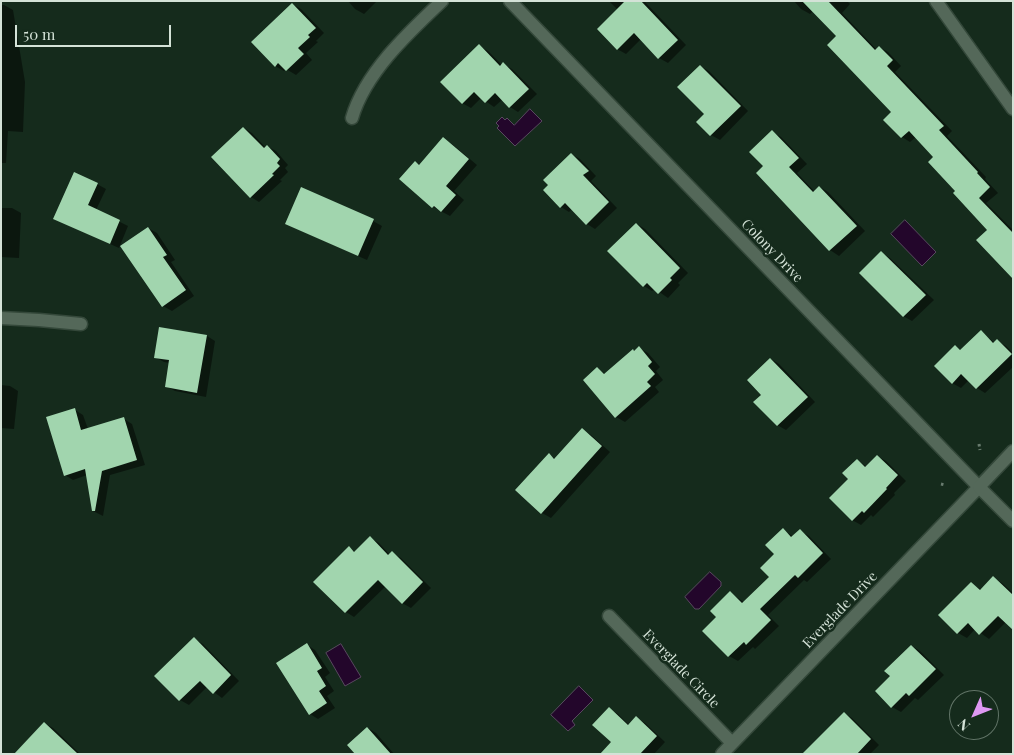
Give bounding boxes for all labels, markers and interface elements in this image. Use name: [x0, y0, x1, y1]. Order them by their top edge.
scale bar: [18, 15, 174, 47]
text: 50 m: [23, 24, 55, 44]
street label: Colony Drive: [738, 216, 806, 286]
street label: Everglade Drive: [799, 568, 881, 652]
street label: Everglade Circle: [639, 626, 723, 712]
north arrow: [949, 690, 999, 740]
text: N: [953, 715, 974, 735]

